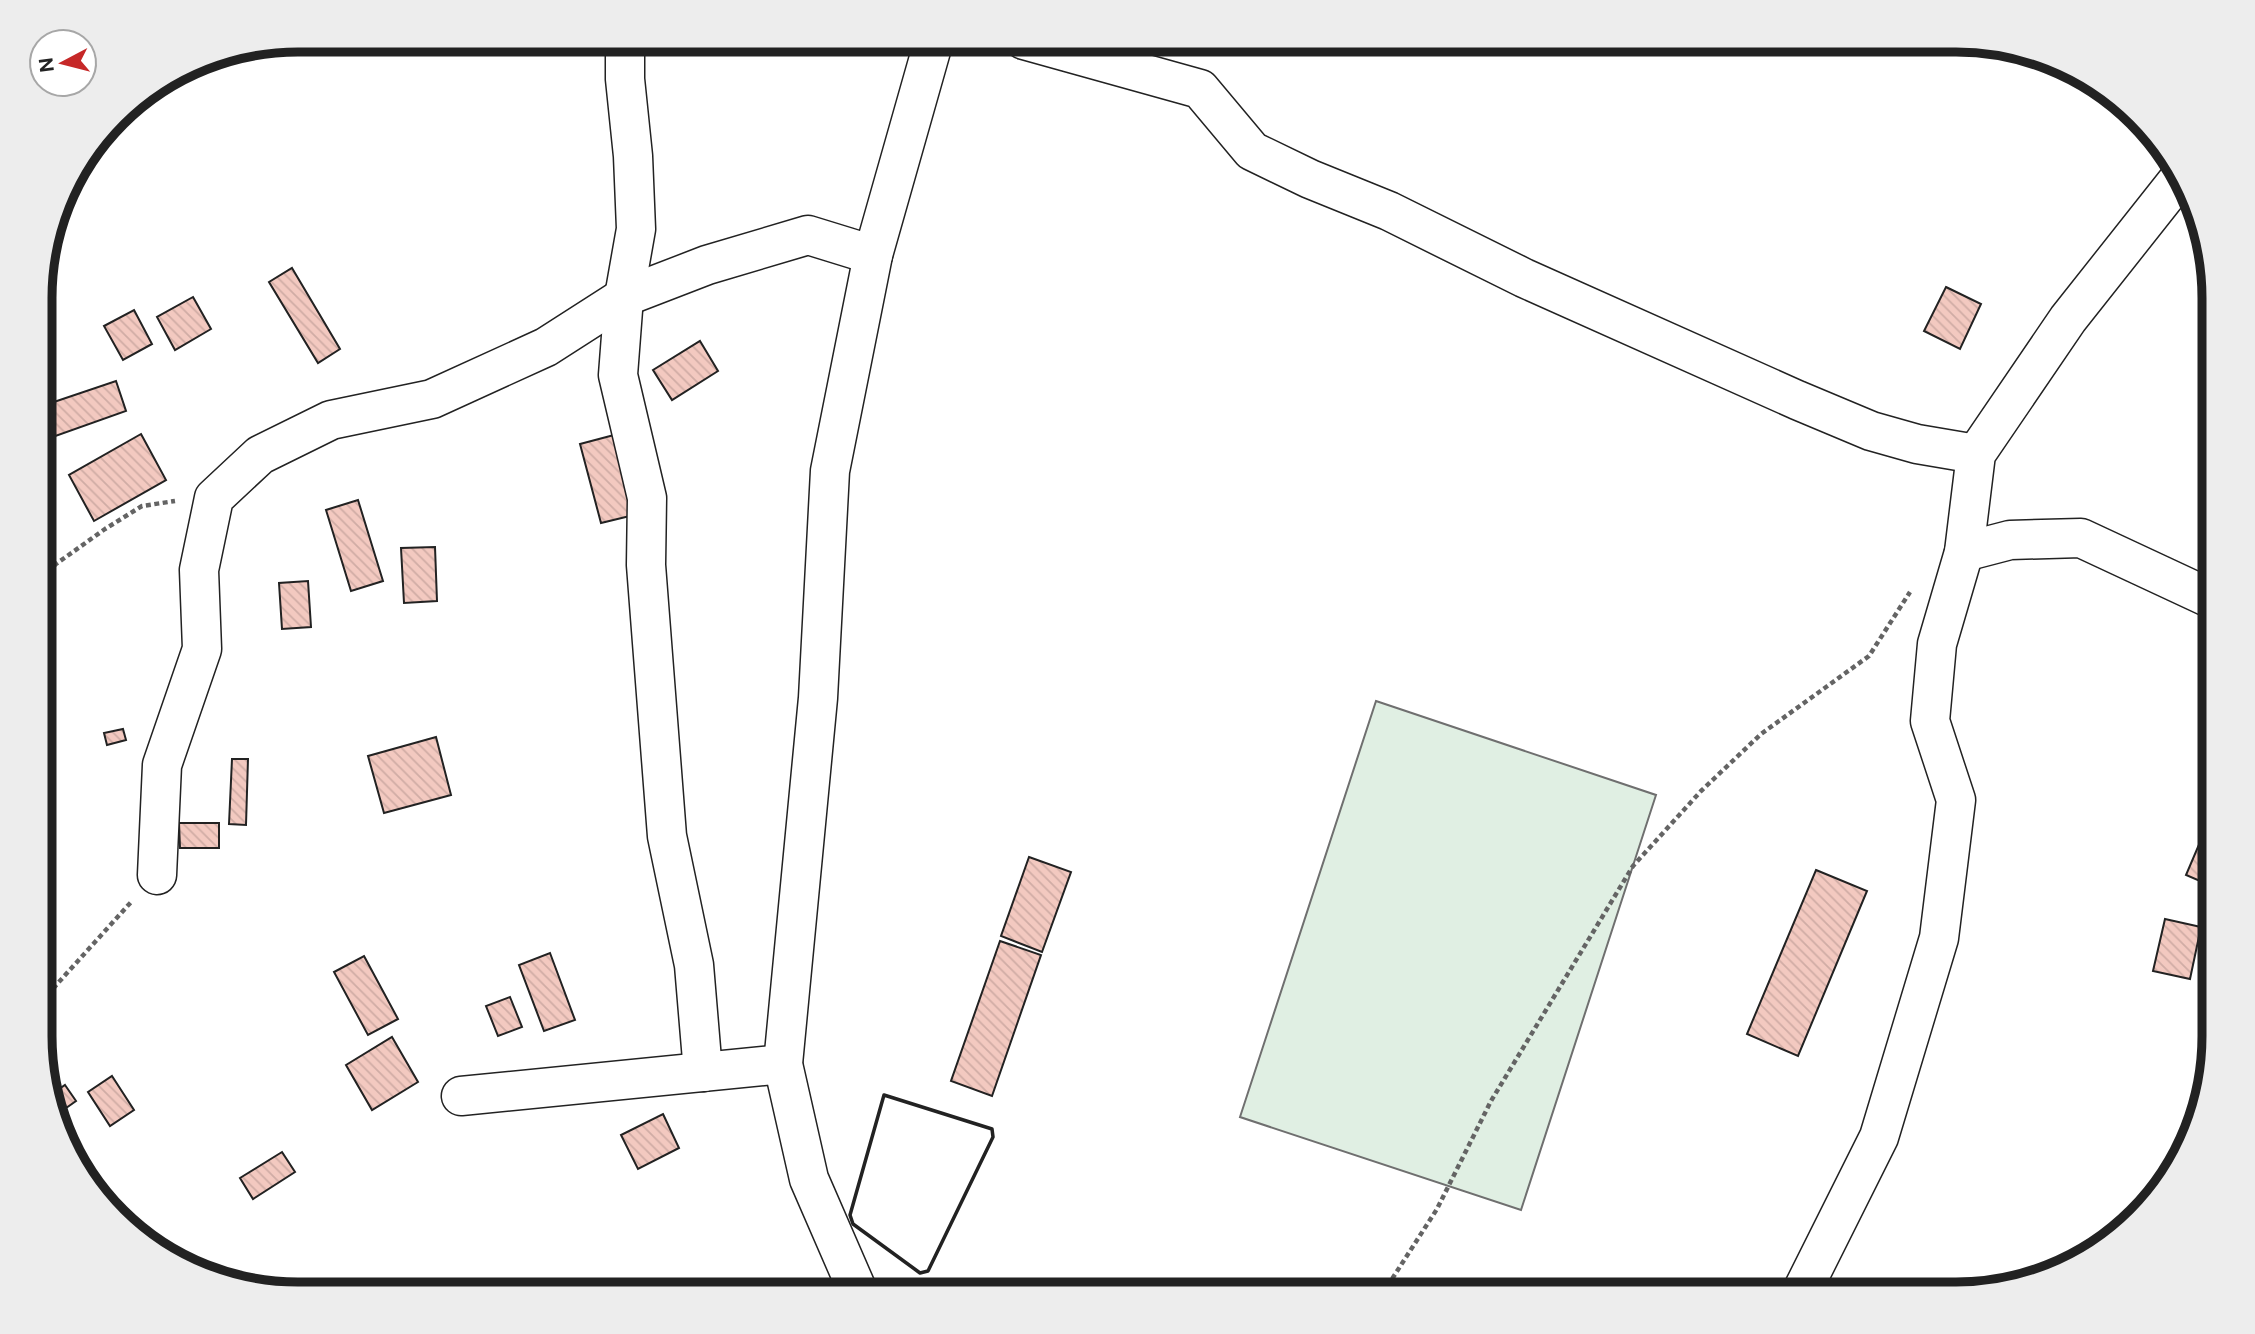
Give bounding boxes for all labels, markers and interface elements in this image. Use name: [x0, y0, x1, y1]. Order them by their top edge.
north arrow: [28, 28, 98, 98]
text: N: [34, 56, 58, 74]

